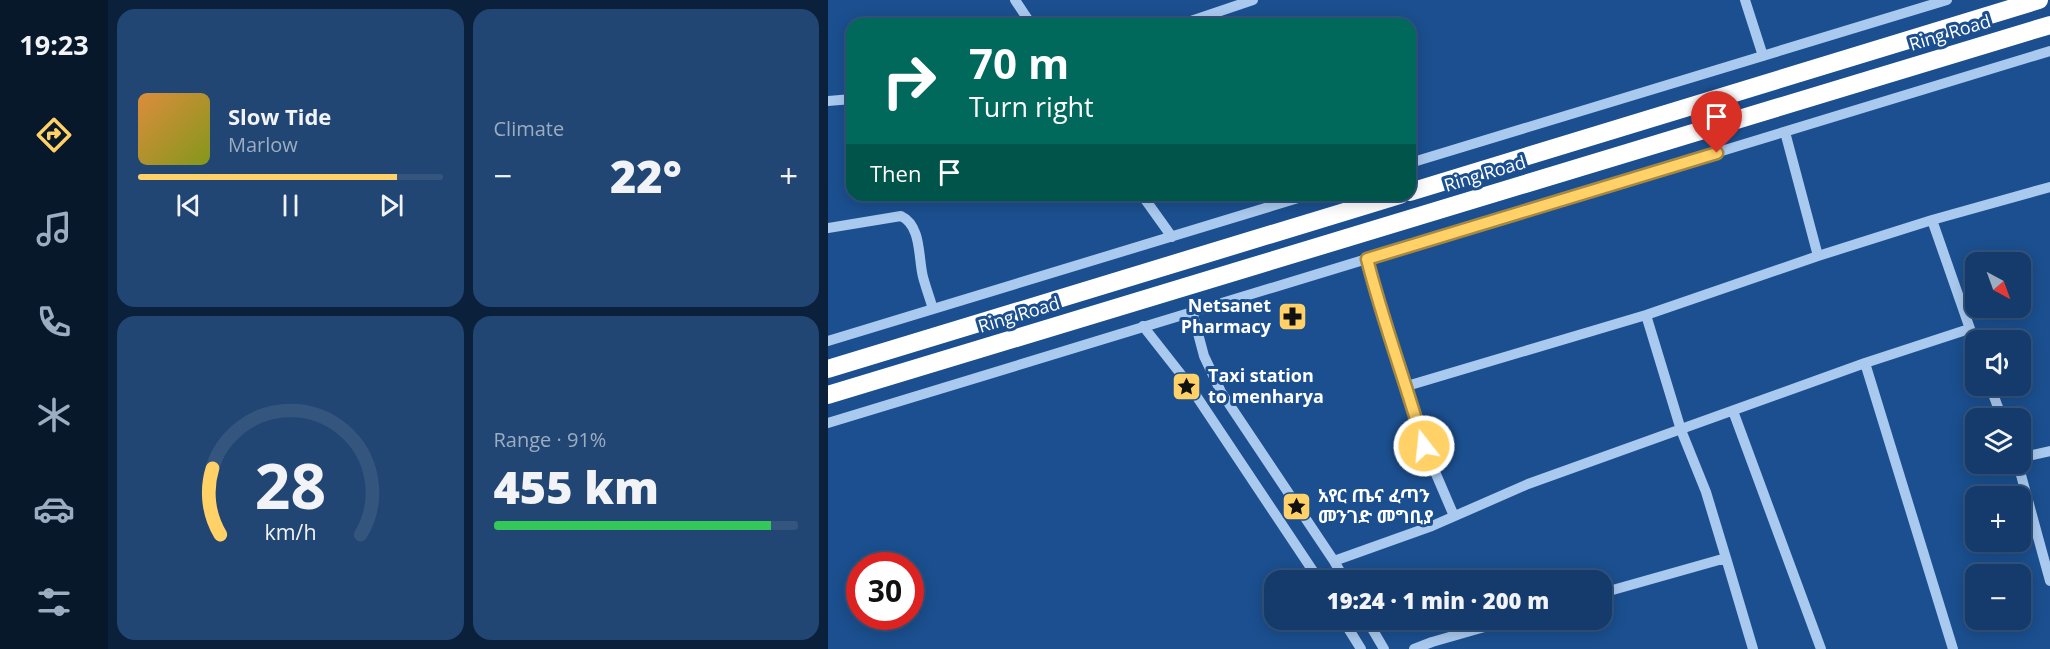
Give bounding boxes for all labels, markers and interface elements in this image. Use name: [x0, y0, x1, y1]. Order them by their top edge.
street label: Ring Road: [1906, 8, 1993, 56]
text: 19:23: [19, 26, 89, 63]
text: 70 m: [969, 34, 1069, 91]
icon: right: [870, 42, 948, 120]
text: Turn right: [969, 88, 1094, 125]
pin: [1691, 91, 1742, 153]
icon: arrive: [1700, 100, 1733, 133]
text: Slow Tide: [228, 101, 331, 131]
icon: directions: [33, 114, 75, 156]
text: Climate: [494, 115, 564, 142]
text: Marlow: [228, 131, 298, 158]
text: 22°: [610, 145, 682, 206]
street label: Ring Road: [1441, 149, 1528, 197]
text: −: [494, 153, 512, 198]
text: +: [779, 153, 798, 198]
icon: arrive: [933, 156, 966, 189]
text: Then: [870, 158, 921, 188]
icon: previous: [172, 189, 205, 222]
icon: pause: [274, 189, 307, 222]
icon: next: [375, 189, 408, 222]
icon: music: [33, 208, 75, 250]
north arrow: [1965, 252, 2031, 318]
map controls: [1965, 252, 2031, 630]
street label: Ring Road: [975, 290, 1062, 338]
place label: Netsanet Pharmacy: [1181, 293, 1272, 338]
pharmacy icon: Netsanet Pharmacy: [1276, 300, 1308, 332]
icon: phone: [33, 301, 75, 343]
button: sound: [1965, 330, 2031, 396]
place label: Taxi station to menharya: [1208, 363, 1324, 408]
place icon: Taxi station to menharya: [1171, 370, 1203, 402]
icon: climate: [33, 394, 75, 436]
button: layers: [1965, 408, 2031, 474]
position arrow: [1392, 414, 1456, 478]
text: Range · 91%: [494, 426, 606, 453]
text: 28: [255, 442, 326, 527]
text: 455 km: [494, 456, 659, 517]
place label: አየር ጤና ፈጣን መንገድ መግቢያ: [1318, 483, 1434, 528]
button: +: [1965, 486, 2031, 552]
icon: car: [33, 488, 75, 530]
place icon: አየር ጤና ፈጣን መንገድ መግቢያ: [1281, 490, 1313, 522]
text: km/h: [264, 517, 316, 546]
speed limit sign: 30: [846, 552, 924, 630]
button: −: [1965, 564, 2031, 630]
icon: filters: [33, 581, 75, 623]
text: 19:24 · 1 min · 200 m: [1327, 585, 1549, 615]

